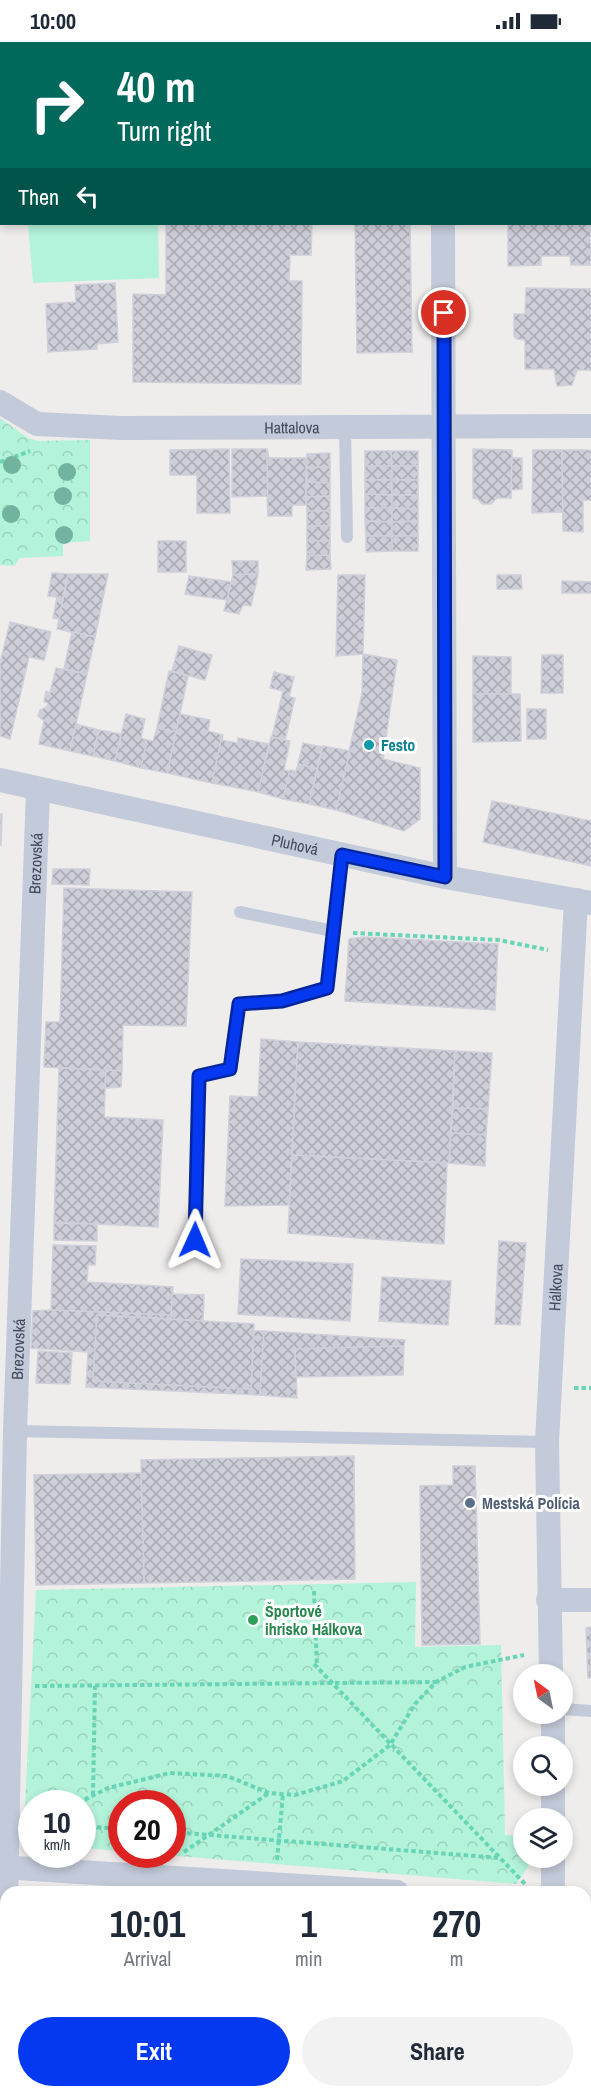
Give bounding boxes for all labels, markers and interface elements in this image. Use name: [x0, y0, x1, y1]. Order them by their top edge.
text: 10:00: [30, 6, 76, 36]
text: 40 m: [117, 59, 196, 115]
icon: right: [18, 66, 96, 144]
text: Turn right: [117, 113, 211, 149]
icon: left: [71, 180, 104, 213]
text: Then: [18, 182, 59, 212]
pin: [418, 287, 469, 338]
icon: arrive: [427, 296, 460, 329]
street label: Hattalova: [264, 416, 320, 438]
place label: Festo: [381, 734, 415, 756]
marker: Festo: [362, 738, 376, 752]
street label: Pluhová: [270, 829, 321, 860]
street label: Brezovská: [23, 832, 47, 894]
position arrow: [163, 1208, 227, 1272]
street label: Hálkova: [543, 1262, 568, 1312]
street label: Brezovská: [6, 1317, 30, 1380]
place label: Mestská Polícia: [482, 1492, 580, 1514]
marker: Mestská Polícia: [463, 1496, 477, 1510]
place label: Športové ihrisko Hálkova: [265, 1600, 363, 1640]
marker: Športové ihrisko Hálkova: [246, 1613, 260, 1627]
north arrow: [513, 1664, 573, 1724]
map controls: [513, 1664, 573, 1868]
button: search: [513, 1736, 573, 1796]
speed limit sign: 20: [108, 1790, 186, 1868]
text: 10: [43, 1802, 71, 1842]
button: layers: [513, 1808, 573, 1868]
text: km/h: [44, 1834, 70, 1855]
text: 10:01: [110, 1900, 185, 1948]
text: 1: [300, 1900, 317, 1948]
text: 270: [432, 1900, 481, 1948]
text: Arrival: [124, 1945, 171, 1972]
text: min: [295, 1945, 322, 1972]
text: m: [450, 1945, 463, 1972]
button: Exit: [18, 2017, 290, 2086]
button: Share: [302, 2017, 573, 2086]

